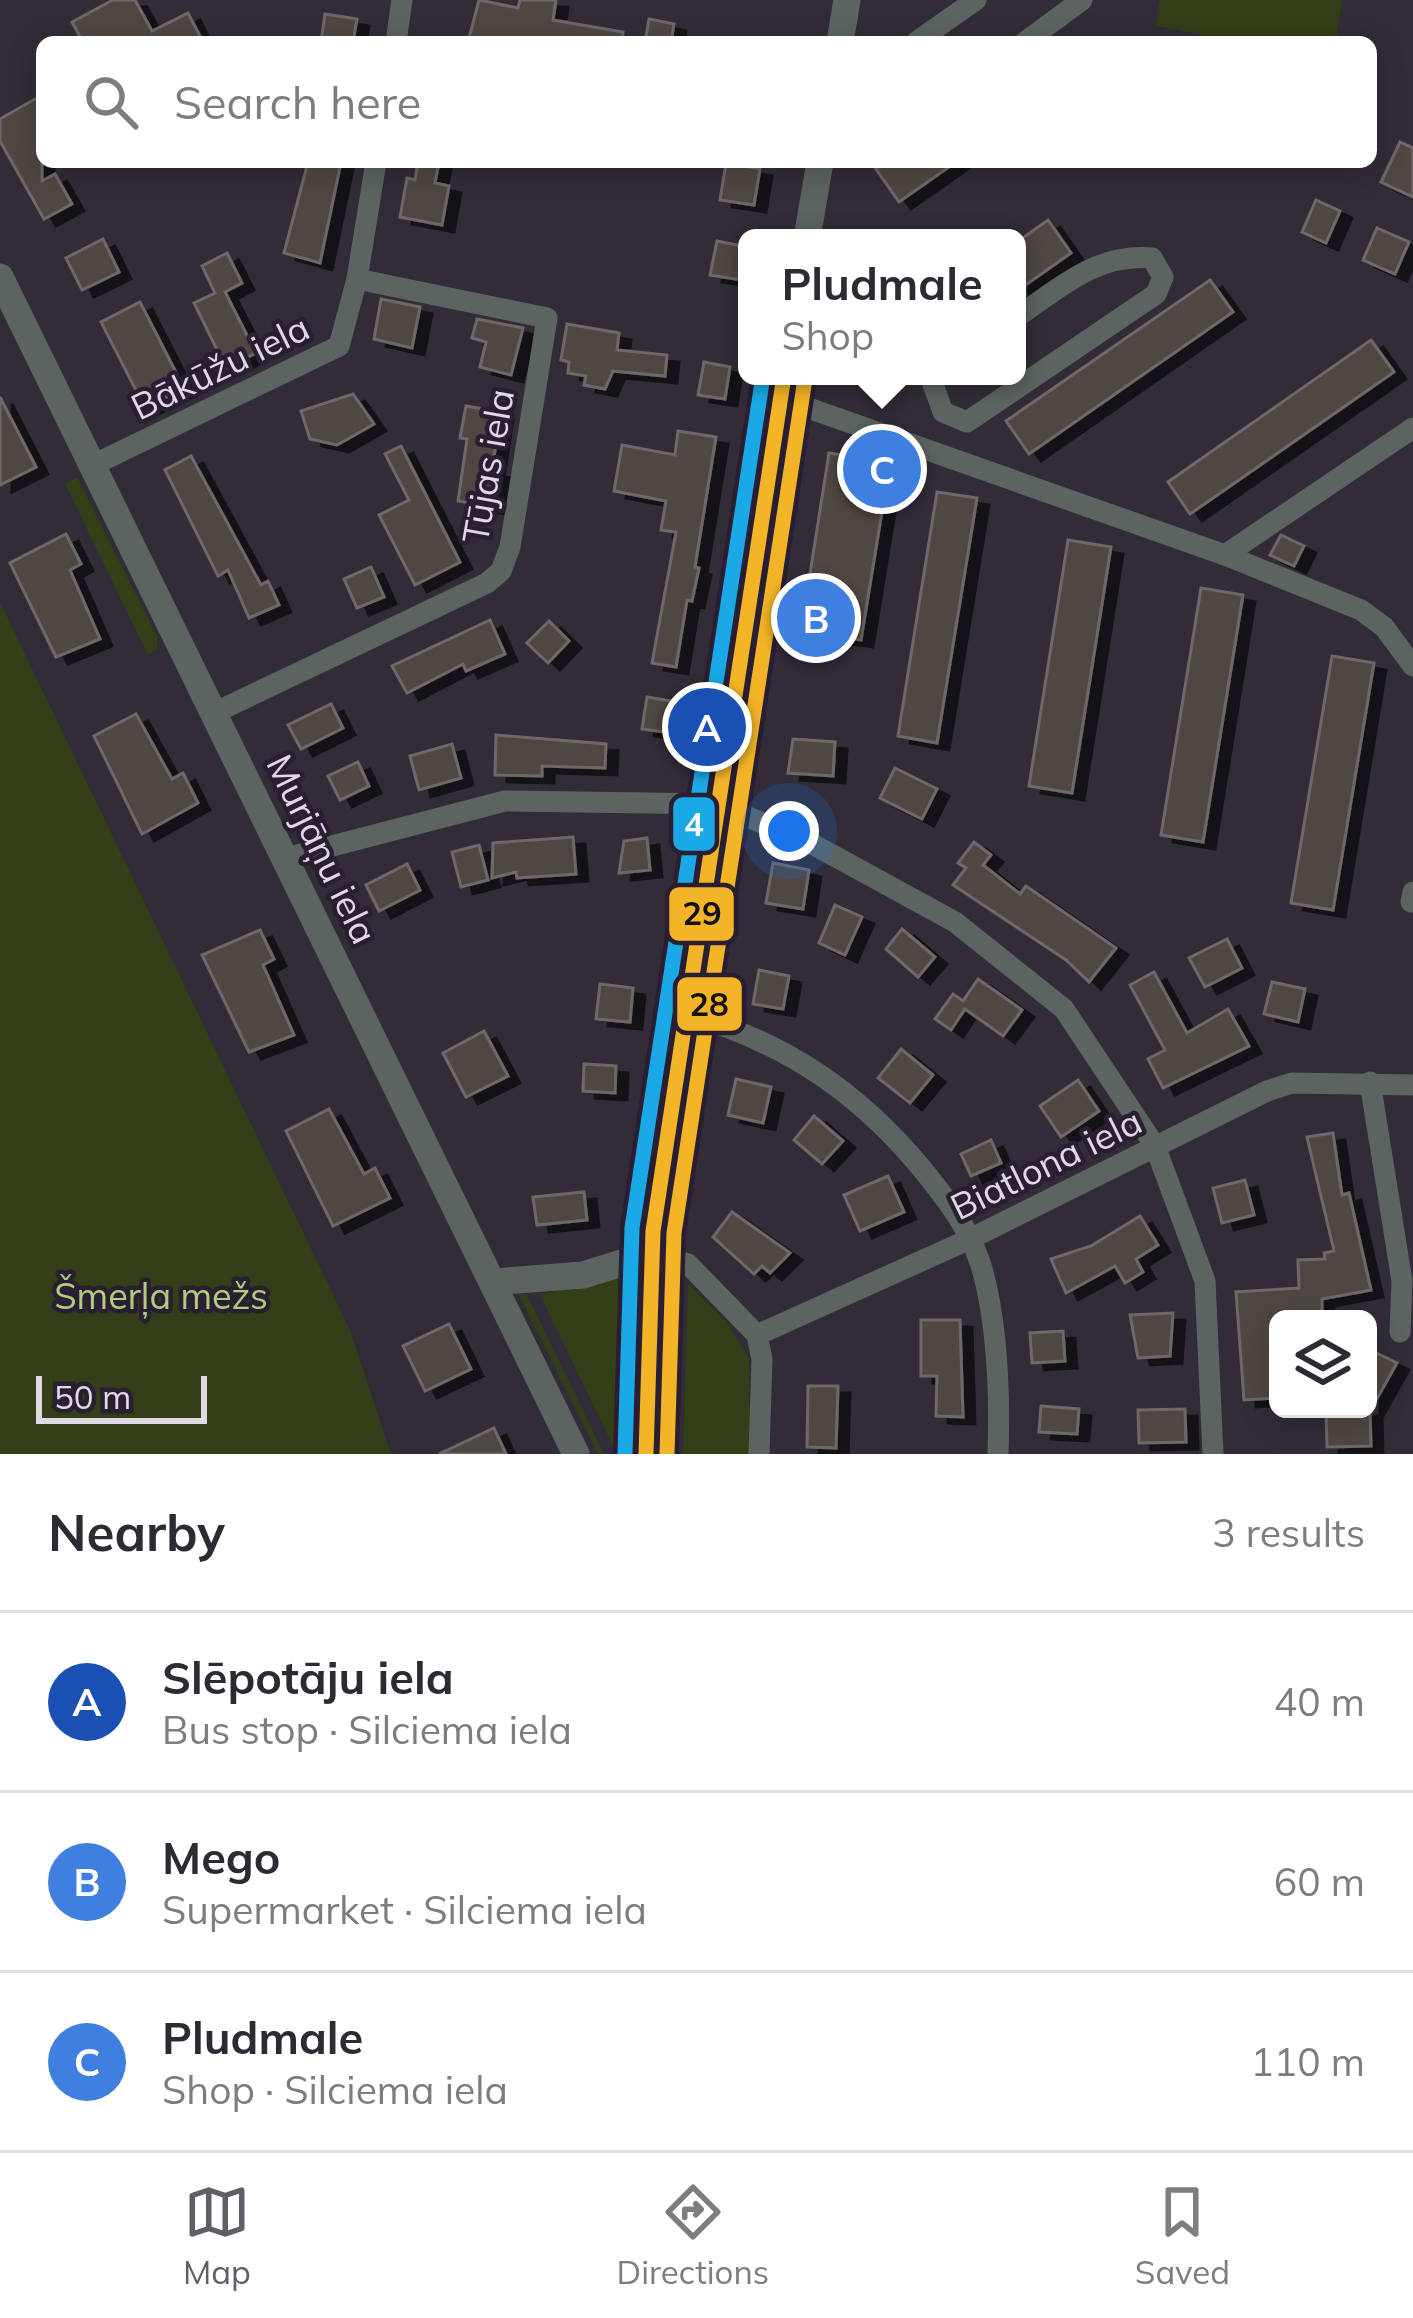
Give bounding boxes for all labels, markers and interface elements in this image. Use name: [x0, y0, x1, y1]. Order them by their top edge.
search box: [36, 36, 1377, 168]
icon: search: [78, 69, 144, 135]
text: Search here: [174, 74, 421, 130]
popup: [738, 229, 1026, 385]
text: Pludmale: [781, 255, 983, 311]
street label: Bākūžu iela: [123, 304, 316, 429]
text: Shop: [781, 311, 874, 360]
street label: Tūjas iela: [452, 385, 523, 546]
pin: C: [843, 424, 921, 514]
pin: B: [777, 573, 855, 663]
pin: A: [668, 682, 746, 772]
street label: Murjāņu iela: [257, 747, 387, 951]
line badge: 4: [671, 795, 717, 853]
your location: [759, 801, 819, 861]
text: 4: [684, 803, 704, 844]
line badge: 29: [667, 885, 736, 943]
text: 29: [682, 892, 722, 933]
line badge: 28: [675, 975, 744, 1033]
text: 28: [689, 983, 729, 1024]
street label: Biatlona iela: [943, 1098, 1149, 1229]
park label: Šmerļa mežs: [54, 1273, 268, 1319]
map controls: [1269, 1310, 1377, 1418]
button: layers: [1269, 1310, 1377, 1418]
scale bar: [36, 1370, 207, 1423]
text: 50 m: [54, 1376, 131, 1417]
text: Nearby: [48, 1500, 225, 1564]
text: 3 results: [1212, 1508, 1365, 1557]
text: Slēpotāju iela: [162, 1649, 454, 1705]
text: A: [72, 1677, 102, 1726]
text: 40 m: [1274, 1677, 1365, 1726]
text: Bus stop · Silciema iela: [162, 1705, 572, 1754]
text: Mego: [162, 1829, 280, 1885]
text: B: [74, 1857, 100, 1906]
text: 60 m: [1274, 1857, 1365, 1906]
text: Supermarket · Silciema iela: [162, 1885, 647, 1934]
text: Pludmale: [162, 2009, 363, 2065]
text: C: [74, 2037, 100, 2086]
text: 110 m: [1250, 2037, 1365, 2086]
text: Shop · Silciema iela: [162, 2065, 508, 2114]
tab: Map: [183, 2179, 251, 2292]
tab: Directions: [617, 2179, 769, 2292]
tab: Saved: [1135, 2179, 1230, 2292]

